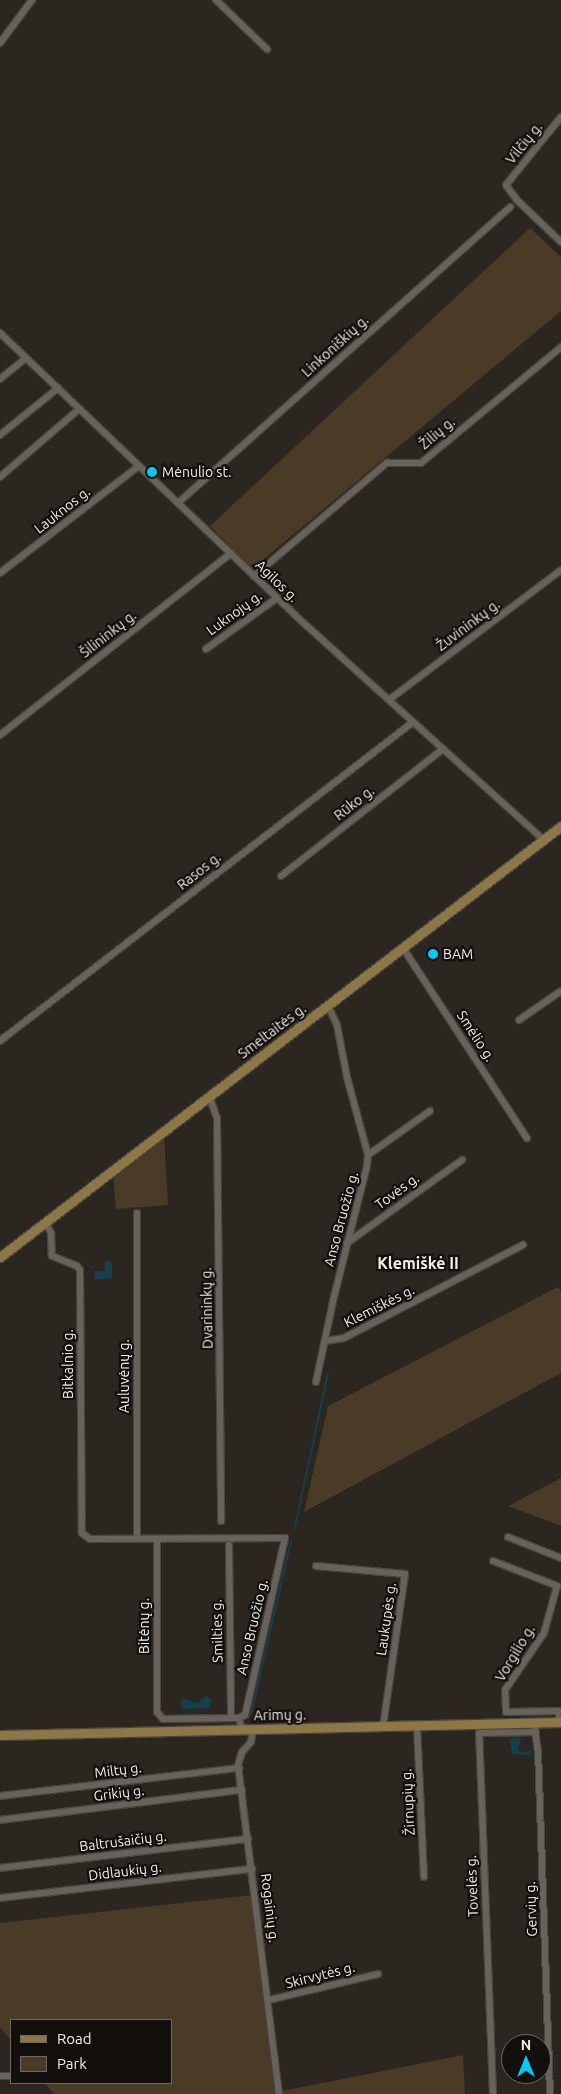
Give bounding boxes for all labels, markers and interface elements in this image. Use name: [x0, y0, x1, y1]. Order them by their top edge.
street label: Vilčių g.: [502, 119, 546, 167]
street label: Linkoniškių g.: [298, 312, 372, 380]
street label: Žilių g.: [416, 413, 458, 453]
place label: Mėnulio st.: [162, 464, 232, 480]
marker: Mėnulio st.: [146, 466, 158, 478]
street label: Lauknos g.: [31, 483, 93, 537]
street label: Agilos g.: [252, 556, 302, 606]
street label: Luknojų g.: [203, 587, 265, 639]
street label: Žuvininkų g.: [433, 596, 503, 654]
street label: Šilininkų g.: [76, 607, 140, 661]
street label: Rūko g.: [331, 782, 377, 824]
street label: Rasos g.: [174, 849, 224, 893]
place label: BAM: [443, 946, 473, 962]
marker: BAM: [427, 948, 439, 960]
street label: Smeltaitės g.: [235, 1000, 309, 1062]
street label: Smėlio g.: [453, 1007, 499, 1065]
street label: Tovės g.: [372, 1169, 422, 1213]
street label: Anso Bruožio g.: [320, 1170, 362, 1268]
district label: Klemiškė II: [377, 1253, 459, 1273]
street label: Dvarininkų g.: [198, 1267, 216, 1349]
street label: Klemiškės g.: [341, 1281, 417, 1331]
street label: Bitkalnio g.: [60, 1329, 76, 1399]
street label: Auluvėnų g.: [116, 1339, 132, 1413]
street label: Anso Bruožio g.: [233, 1578, 271, 1676]
street label: Laukupės g.: [373, 1581, 399, 1657]
street label: Bitėnų g.: [136, 1598, 152, 1654]
street label: Smilties g.: [208, 1599, 226, 1663]
street label: Vorgilio g.: [492, 1622, 538, 1684]
street label: Arimų g.: [254, 1706, 306, 1724]
street label: Miltų g.: [93, 1759, 143, 1781]
street label: Žirnupių g.: [398, 1768, 418, 1836]
street label: Grikių g.: [93, 1782, 145, 1804]
street label: Baltrušaičių g.: [78, 1827, 168, 1855]
street label: Tovelės g.: [463, 1855, 481, 1917]
street label: Didlaukių g.: [87, 1858, 163, 1884]
street label: Rogainių g.: [257, 1872, 283, 1944]
street label: Gervių g.: [522, 1881, 540, 1937]
street label: Skirvytės g.: [283, 1958, 357, 1992]
legend: [10, 2019, 172, 2084]
text: Road: [57, 2030, 92, 2047]
north arrow: [501, 2034, 551, 2084]
text: N: [521, 2037, 531, 2053]
text: Park: [57, 2055, 87, 2072]

